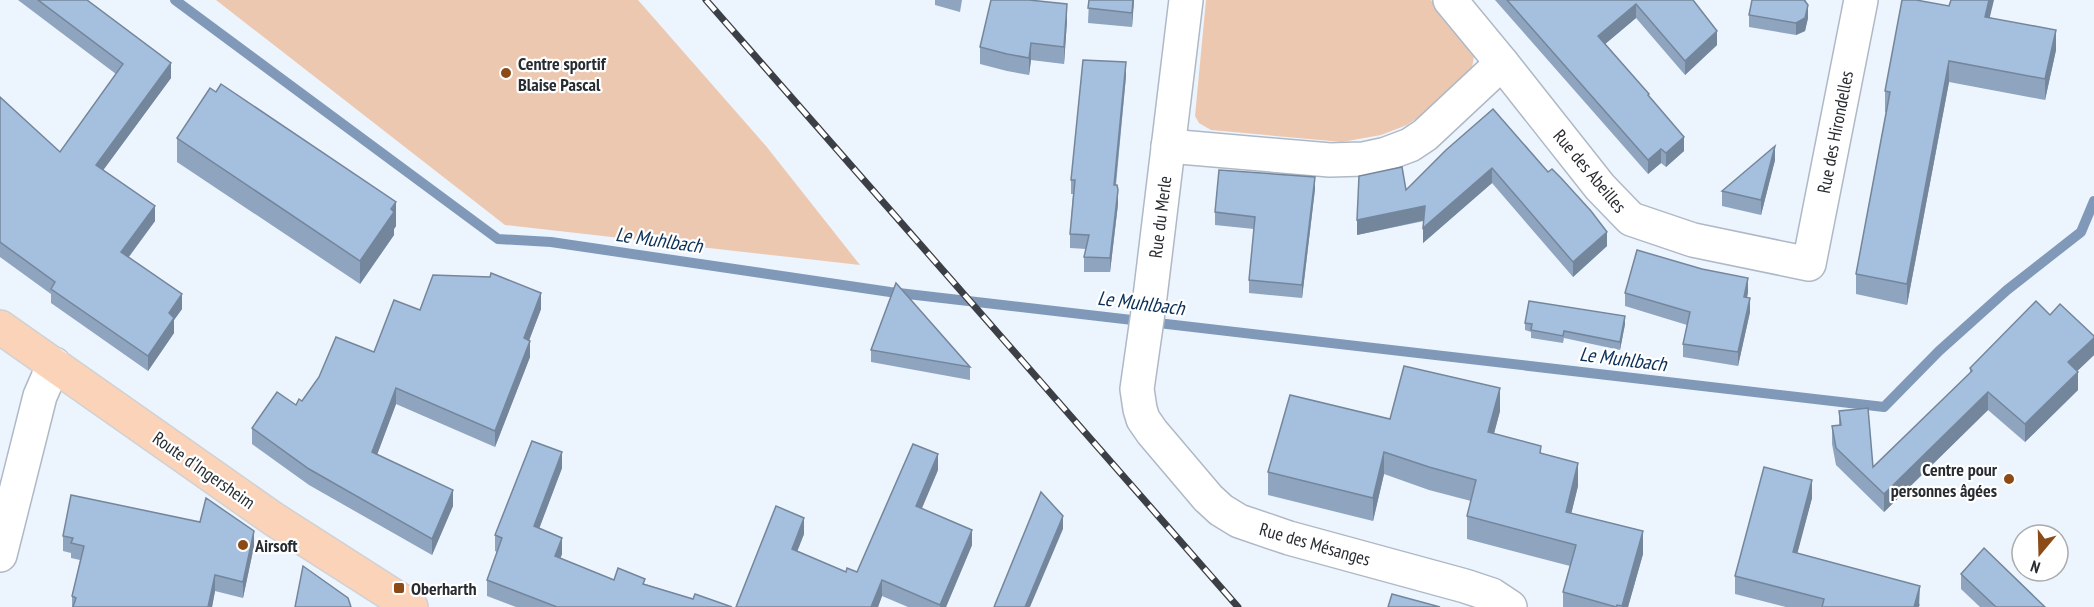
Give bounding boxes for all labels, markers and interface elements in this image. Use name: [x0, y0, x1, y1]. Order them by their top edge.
place label: Centre sportif Blaise Pascal: [518, 52, 607, 96]
marker: Centre sportif Blaise Pascal: [499, 66, 513, 80]
street label: Rue des Hirondelles: [1812, 69, 1858, 195]
street label: Rue des Abeilles: [1548, 125, 1632, 217]
street label: Rue du Merle: [1144, 175, 1176, 259]
water label: Le Muhlbach: [614, 221, 705, 259]
water label: Le Muhlbach: [1096, 285, 1187, 321]
water label: Le Muhlbach: [1578, 341, 1669, 377]
street label: Route d'Ingersheim: [148, 426, 260, 514]
place label: Centre pour personnes âgées: [1891, 458, 1998, 502]
marker: Centre pour personnes âgées: [2002, 472, 2016, 486]
street label: Rue des Mésanges: [1257, 517, 1373, 571]
north arrow: [2010, 523, 2070, 583]
place label: Airsoft: [254, 534, 298, 557]
marker: Airsoft: [236, 538, 250, 552]
text: N: [2028, 556, 2042, 578]
place label: Oberharth: [411, 577, 476, 600]
marker: Oberharth: [392, 581, 406, 595]

